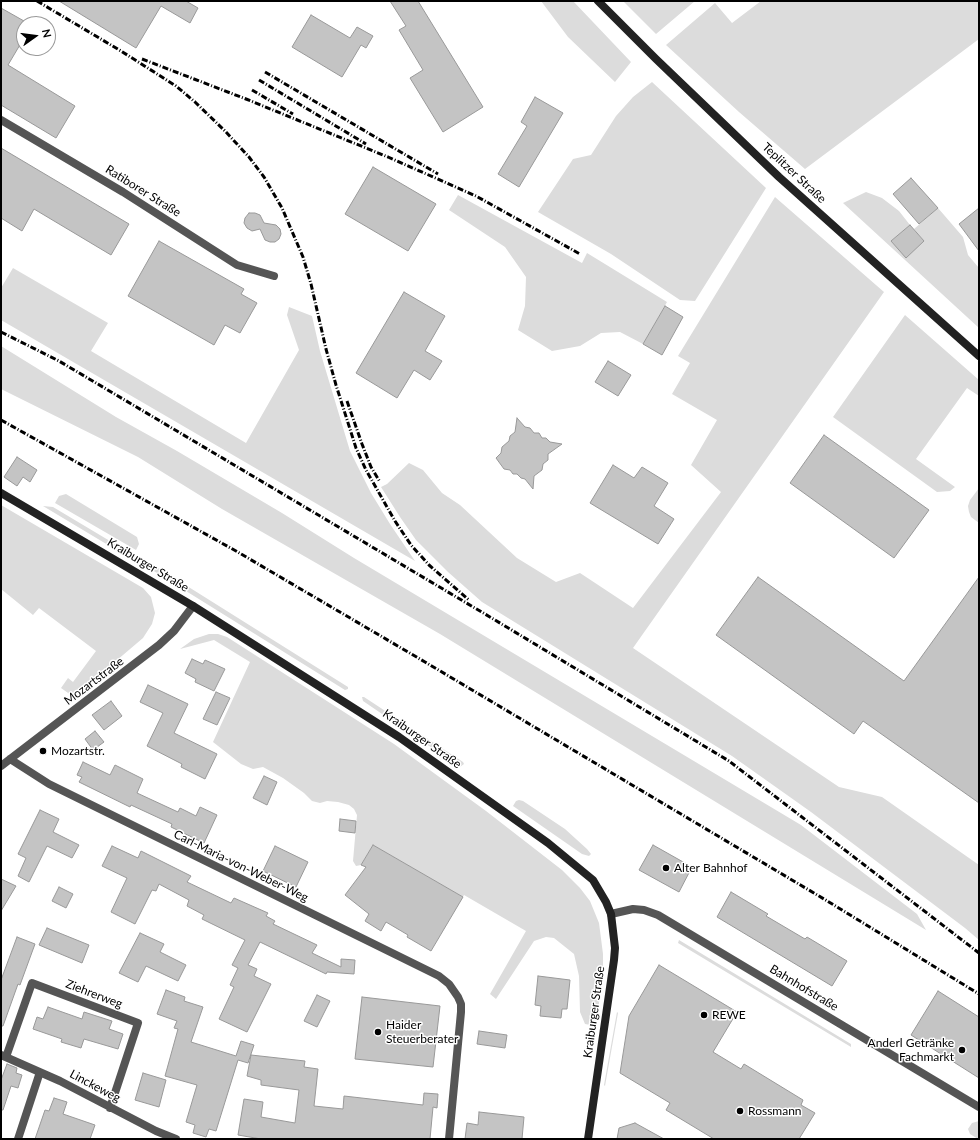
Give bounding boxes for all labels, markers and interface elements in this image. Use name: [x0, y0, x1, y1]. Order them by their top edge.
north arrow: [16, 16, 56, 56]
text: N: [40, 28, 54, 39]
street label: Teplitzer Straße: [759, 140, 829, 206]
street label: Ratiborer Straße: [103, 162, 183, 220]
street label: Kraiburger Straße: [105, 535, 191, 595]
street label: Mozartstraße: [61, 654, 127, 708]
street label: Kraiburger Straße: [380, 707, 464, 771]
place label: Mozartstr.: [51, 744, 105, 758]
marker: Mozartstr.: [38, 746, 48, 756]
street label: Carl-Maria-von-Weber-Weg: [171, 827, 311, 905]
place label: Alter Bahnhof: [674, 861, 748, 875]
marker: Alter Bahnhof: [661, 863, 671, 873]
street label: Bahnhofstraße: [767, 962, 841, 1014]
street label: Kraiburger Straße: [580, 965, 608, 1059]
street label: Ziehrerweg: [63, 977, 125, 1011]
place label: REWE: [712, 1008, 746, 1022]
marker: REWE: [699, 1010, 709, 1020]
place label: Haider Steuerberater: [386, 1018, 458, 1046]
marker: Haider Steuerberater: [373, 1027, 383, 1037]
place label: Anderl Getränke Fachmarkt: [868, 1036, 954, 1064]
marker: Anderl Getränke Fachmarkt: [957, 1045, 967, 1055]
street label: Linckeweg: [67, 1067, 123, 1105]
place label: Rossmann: [748, 1104, 802, 1118]
marker: Rossmann: [735, 1106, 745, 1116]

